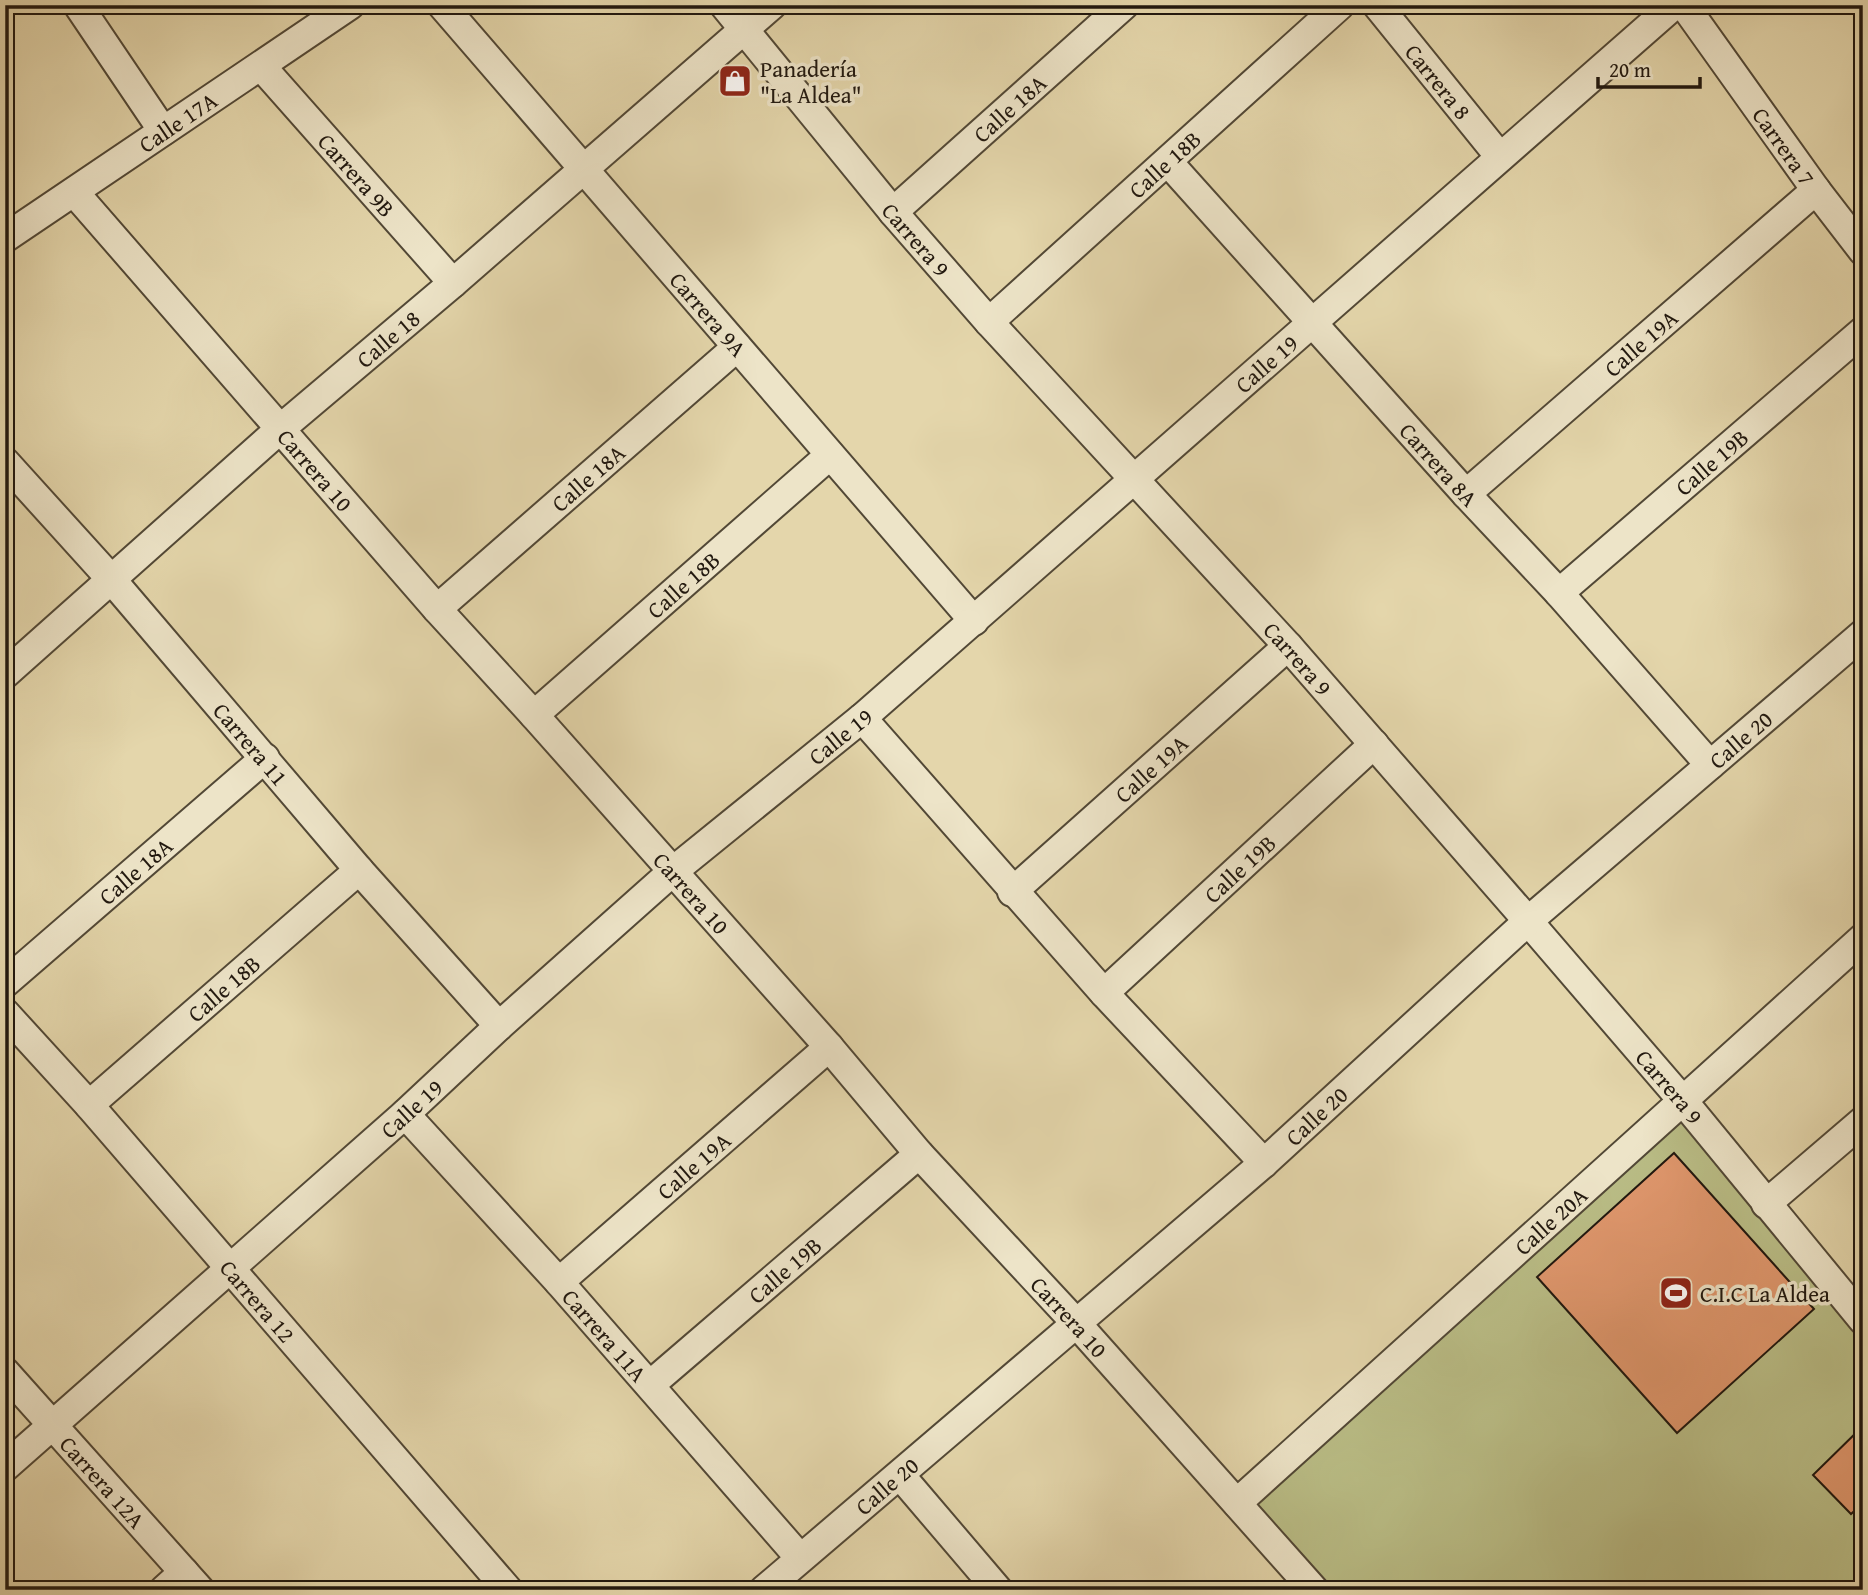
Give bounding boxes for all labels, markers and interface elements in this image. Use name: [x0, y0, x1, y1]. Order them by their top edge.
street label: Carrera 8: [1398, 36, 1479, 126]
scale bar: [1598, 46, 1700, 90]
place label: Panadería "La Aldea": [760, 52, 862, 111]
text: 20 m: [1609, 54, 1651, 85]
shop icon: Panadería "La Aldea": [716, 62, 754, 100]
street label: Calle 18A: [965, 66, 1053, 150]
street label: Calle 17A: [132, 83, 223, 160]
street label: Carrera 7: [1745, 100, 1824, 192]
street label: Calle 18B: [1121, 122, 1208, 205]
street label: Carrera 9B: [311, 125, 403, 224]
street label: Carrera 9: [875, 195, 958, 283]
street label: Carrera 9A: [663, 264, 755, 364]
street label: Calle 19A: [1596, 301, 1685, 384]
street label: Calle 18: [349, 302, 427, 375]
street label: Calle 19: [1227, 326, 1305, 400]
street label: Carrera 8A: [1393, 415, 1486, 514]
street label: Carrera 10: [270, 421, 361, 518]
street label: Calle 19B: [1667, 421, 1755, 503]
street label: Calle 18A: [544, 436, 632, 519]
street label: Calle 18B: [639, 543, 726, 626]
street label: Carrera 9: [1256, 614, 1340, 702]
street label: Carrera 11: [206, 695, 296, 792]
street label: Calle 19: [801, 700, 879, 772]
street label: Calle 20: [1701, 703, 1779, 776]
street label: Calle 19A: [1107, 727, 1195, 810]
street label: Calle 19B: [1196, 827, 1283, 910]
street label: Calle 18A: [91, 829, 179, 912]
street label: Carrera 10: [646, 844, 737, 941]
street label: Calle 18B: [179, 947, 267, 1029]
street label: Carrera 9: [1629, 1042, 1712, 1131]
street label: Calle 19: [373, 1071, 450, 1145]
street label: Calle 20: [1277, 1078, 1355, 1153]
street label: Calle 19A: [649, 1124, 737, 1207]
street label: Calle 20A: [1506, 1178, 1594, 1262]
street label: Calle 19B: [740, 1229, 828, 1311]
street label: Carrera 12: [213, 1252, 303, 1349]
street label: Carrera 10: [1024, 1268, 1116, 1364]
sports icon: C.I.C La Aldea: [1657, 1274, 1695, 1312]
place label: C.I.C La Aldea: [1700, 1277, 1830, 1310]
street label: Carrera 11A: [555, 1281, 655, 1389]
street label: Carrera 12A: [53, 1428, 153, 1535]
street label: Calle 20: [847, 1449, 925, 1522]

